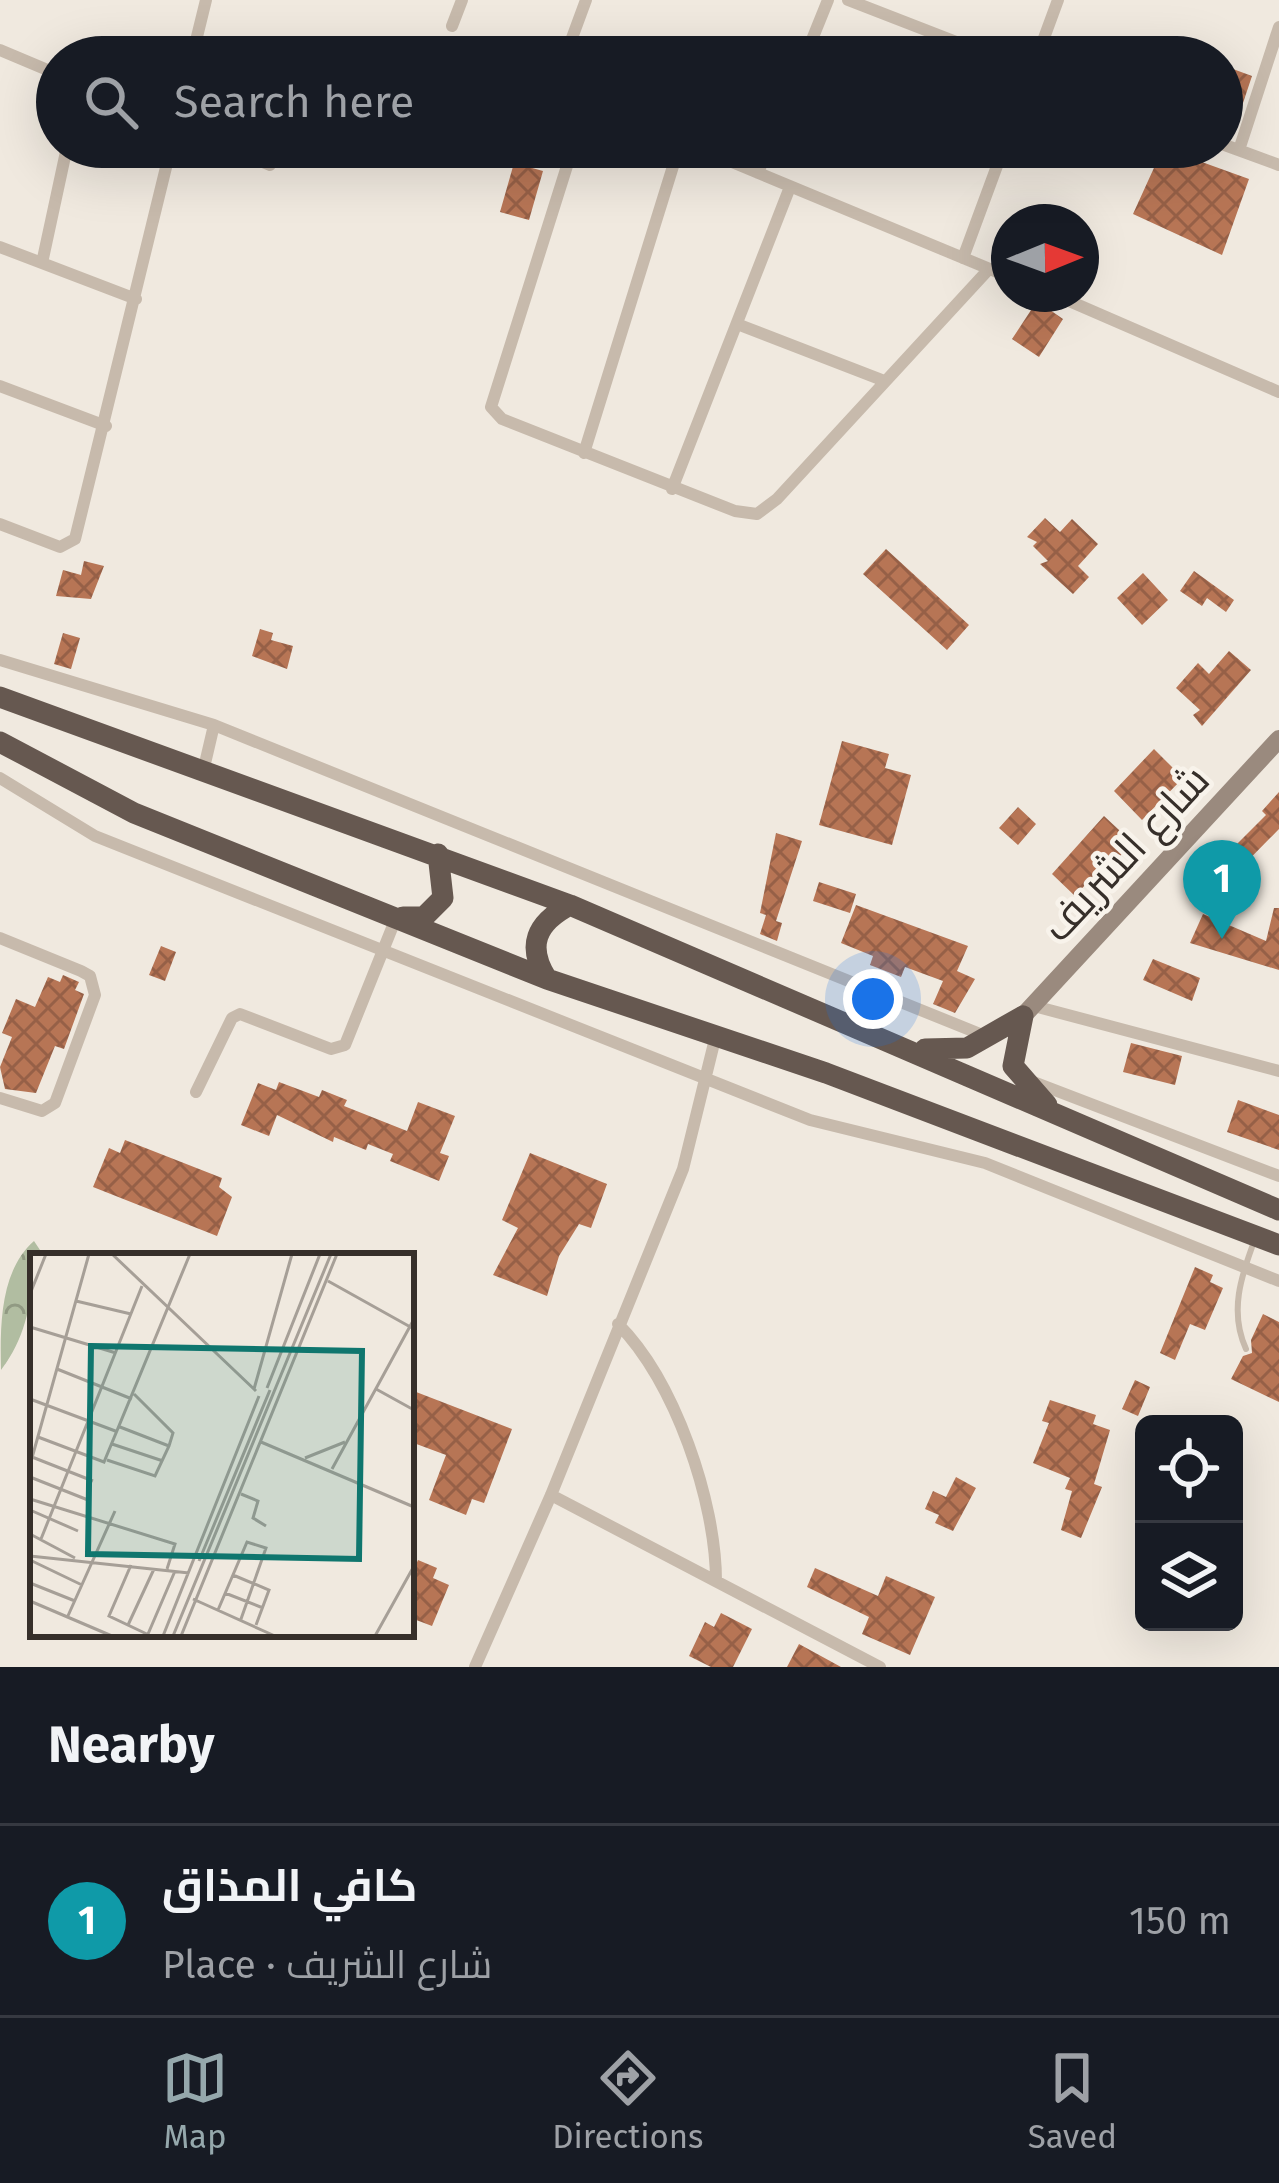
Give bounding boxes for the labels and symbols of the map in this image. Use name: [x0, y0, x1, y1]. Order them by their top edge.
north arrow: [991, 204, 1099, 312]
street label: شارع الشريف: [1032, 755, 1221, 953]
pin: 1: [1183, 840, 1261, 939]
your location: [843, 969, 903, 1029]
inset map: [30, 1253, 414, 1637]

